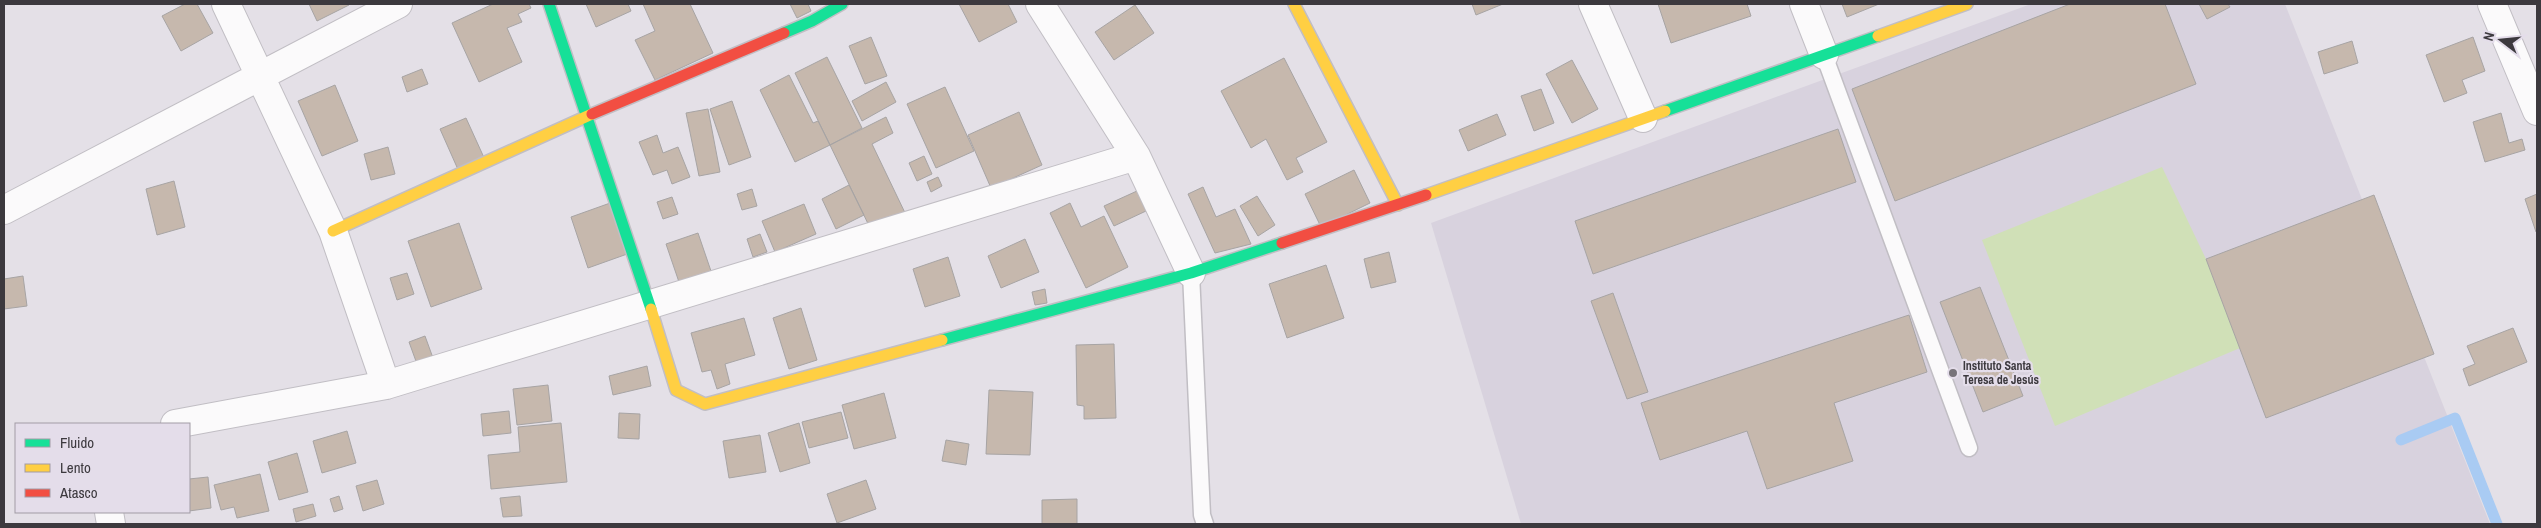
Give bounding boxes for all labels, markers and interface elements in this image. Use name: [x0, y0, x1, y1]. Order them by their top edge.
north arrow: [2476, 15, 2526, 65]
text: N: [2479, 30, 2498, 43]
place label: Instituto Santa Teresa de Jesús: [1963, 358, 2039, 388]
marker: Instituto Santa Teresa de Jesús: [1947, 367, 1959, 379]
legend: [15, 423, 190, 513]
text: Fluido: [60, 432, 94, 453]
text: Lento: [60, 457, 91, 478]
text: Atasco: [59, 482, 98, 503]

